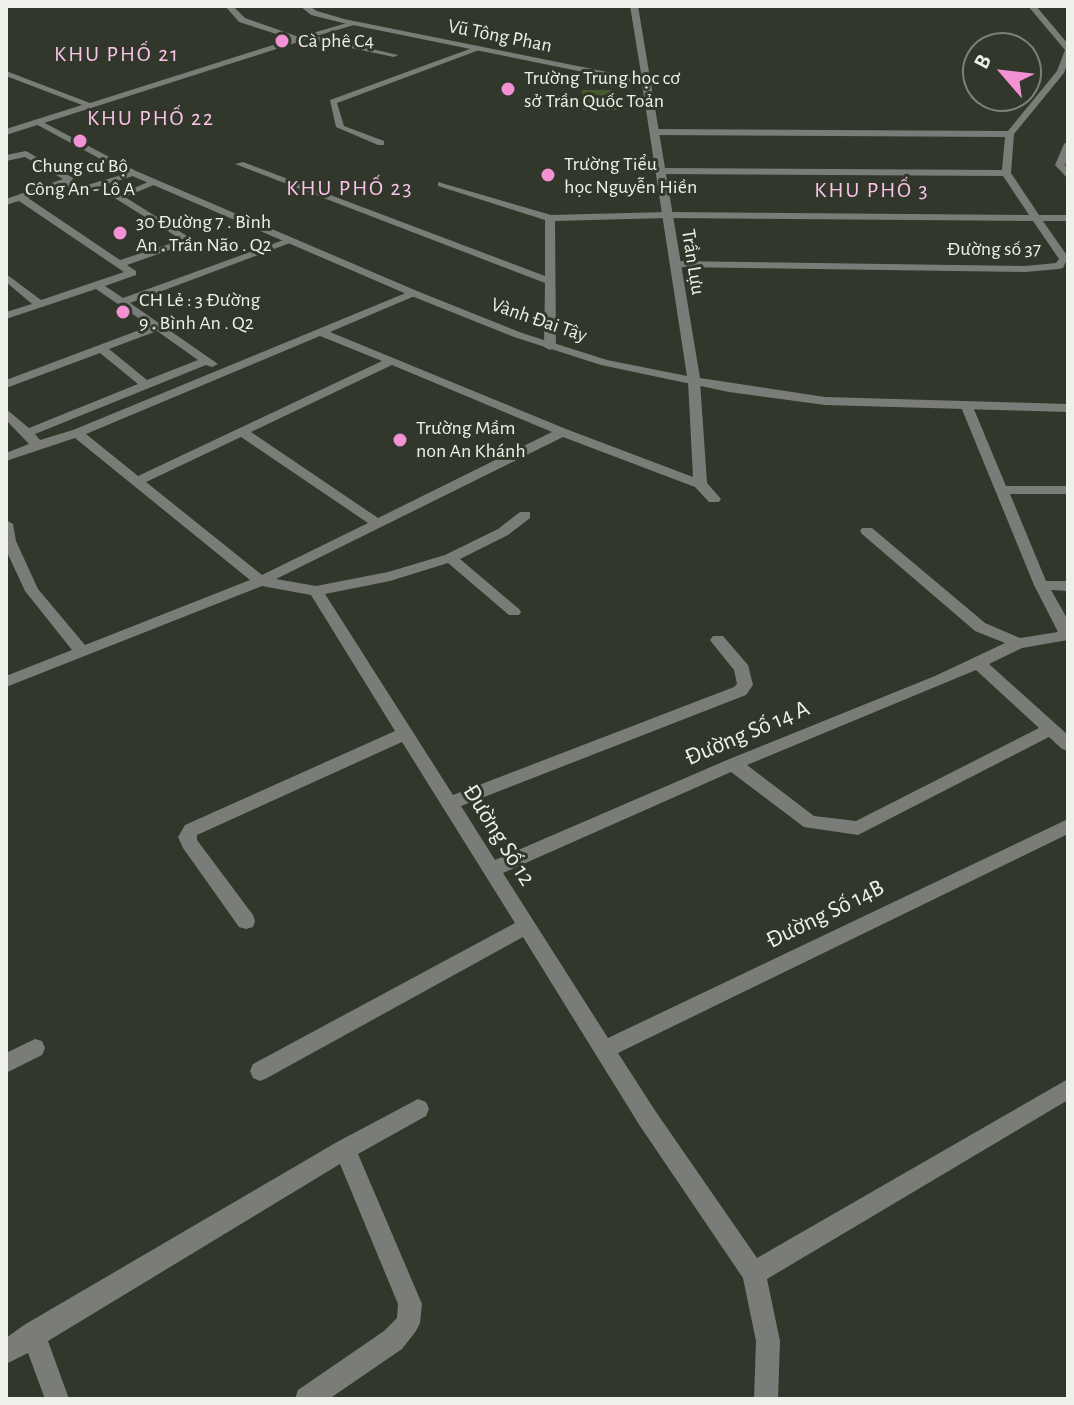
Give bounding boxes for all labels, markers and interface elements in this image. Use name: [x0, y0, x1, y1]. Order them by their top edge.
street label: Vũ Tông Phan: [446, 14, 554, 58]
place label: Cà phê C4: [298, 29, 374, 53]
marker: Cà phê C4: [273, 32, 291, 50]
north arrow: [962, 32, 1042, 112]
district label: KHU PHỐ 21: [54, 41, 180, 67]
text: B: [970, 51, 995, 72]
place label: Trường Trung học cơ sở Trần Quốc Toản: [524, 66, 681, 113]
marker: Trường Trung học cơ sở Trần Quốc Toản: [499, 80, 517, 98]
district label: KHU PHỐ 22: [87, 105, 215, 131]
marker: Chung cư Bộ Công An - Lô A: [71, 132, 89, 150]
place label: Trường Tiểu học Nguyễn Hiền: [564, 152, 697, 199]
place label: Chung cư Bộ Công An - Lô A: [25, 154, 135, 201]
marker: Trường Tiểu học Nguyễn Hiền: [539, 166, 557, 184]
district label: KHU PHỐ 23: [286, 175, 414, 201]
district label: KHU PHỐ 3: [814, 177, 930, 203]
place label: 30 Đường 7 . Bình An . Trần Não . Q2: [136, 210, 272, 257]
marker: 30 Đường 7 . Bình An . Trần Não . Q2: [111, 224, 129, 242]
street label: Trần Lựu: [676, 227, 710, 297]
street label: Đường số 37: [947, 237, 1041, 261]
place label: CH Lẻ : 3 Đường 9 . Bình An . Q2: [139, 288, 260, 335]
street label: Vành Đai Tây: [488, 292, 590, 348]
marker: CH Lẻ : 3 Đường 9 . Bình An . Q2: [114, 303, 132, 321]
place label: Trường Mầm non An Khánh: [416, 416, 526, 463]
marker: Trường Mầm non An Khánh: [391, 431, 409, 449]
street label: Đường Số 14 A: [680, 694, 814, 772]
street label: Đường Số 12: [456, 779, 542, 891]
street label: Đường Số 14B: [761, 873, 889, 955]

